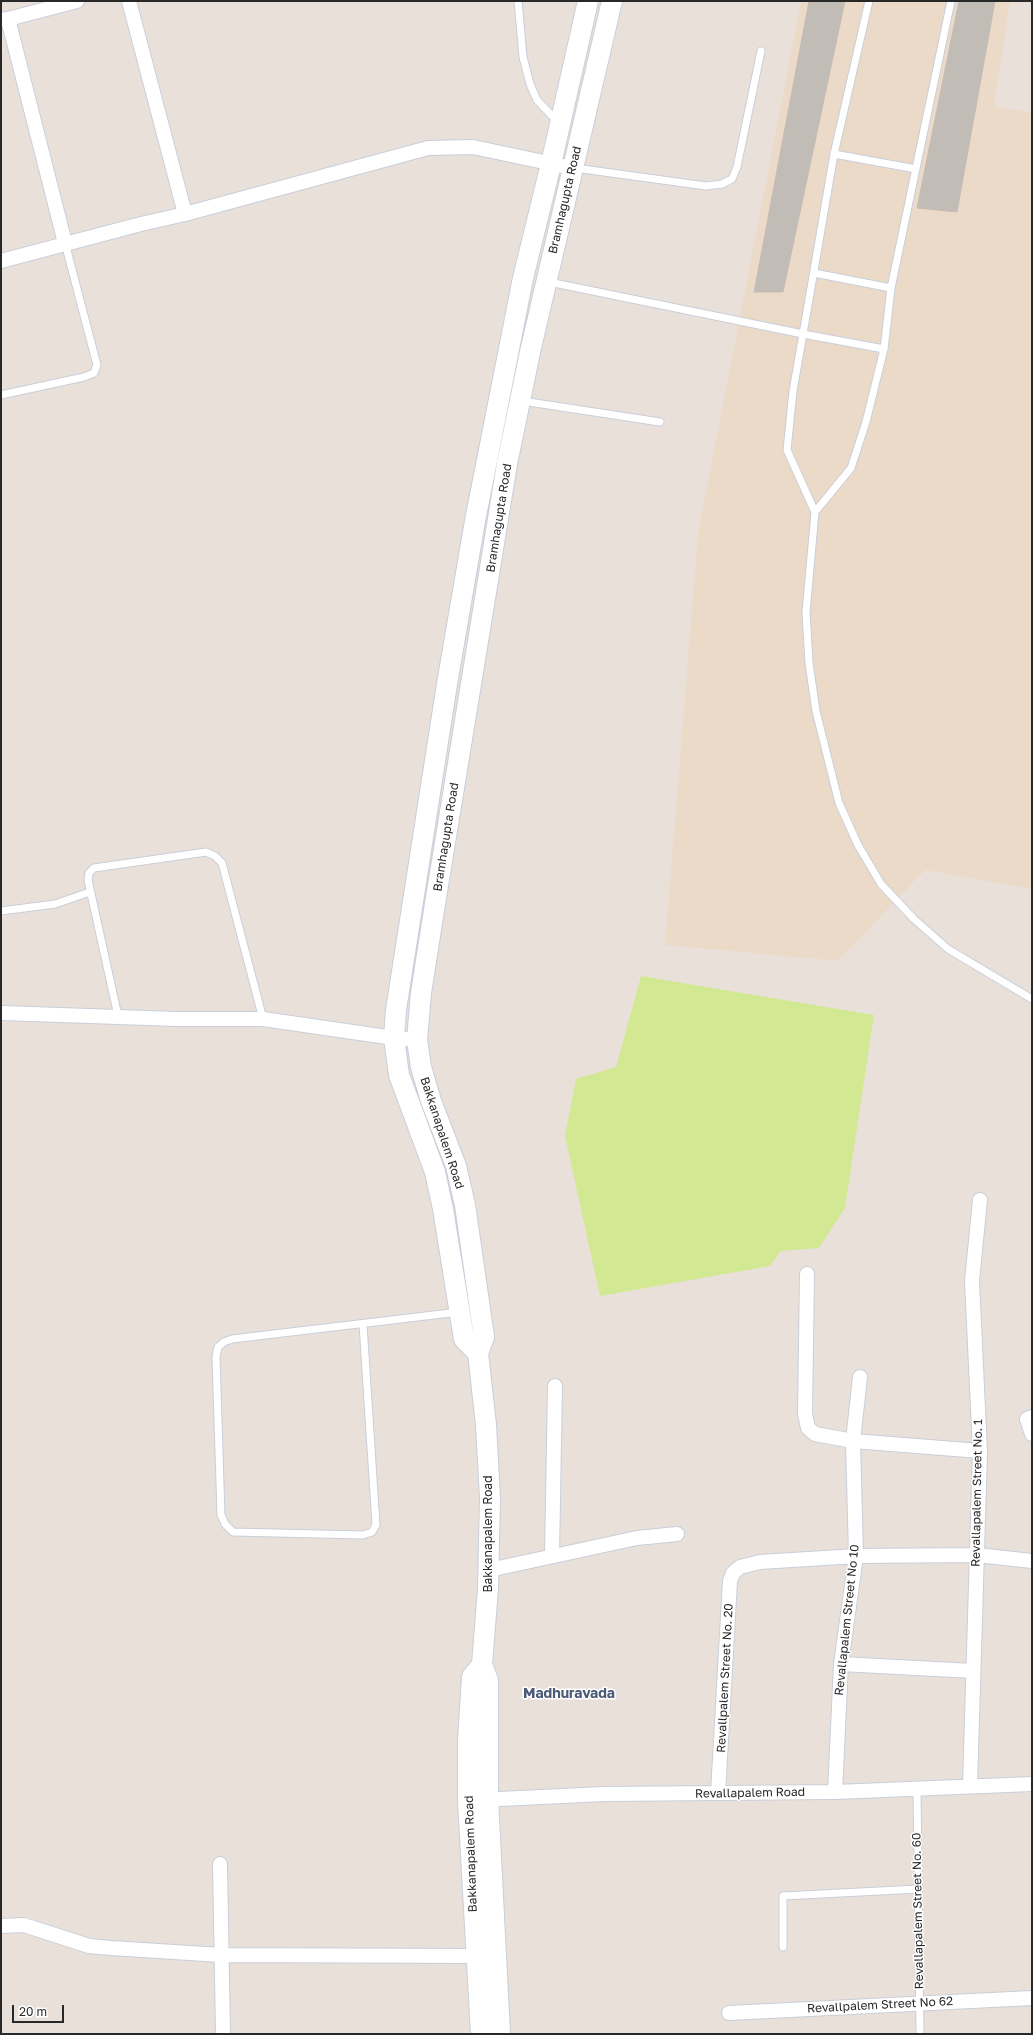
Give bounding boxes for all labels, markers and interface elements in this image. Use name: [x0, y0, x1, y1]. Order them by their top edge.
street label: Bramhagupta Road: [546, 145, 584, 255]
street label: Bramhagupta Road: [483, 462, 515, 574]
street label: Bramhagupta Road: [430, 781, 462, 893]
street label: Bakkanapalem Road: [417, 1075, 467, 1191]
street label: Revallapalem Street No. 1: [969, 1419, 985, 1567]
street label: Bakkanapalem Road: [481, 1475, 495, 1593]
street label: Revallapalem Street No 10: [832, 1544, 862, 1696]
street label: Revallpalem Street No. 20: [714, 1603, 736, 1753]
district label: Madhuravada: [523, 1686, 615, 1702]
street label: Revallapalem Road: [695, 1785, 805, 1801]
street label: Bakkanapalem Road: [462, 1795, 480, 1913]
street label: Revallapalem Street No. 60: [909, 1833, 927, 1989]
street label: Revallpalem Street No 62: [807, 1994, 953, 2016]
scale bar: [14, 1997, 66, 2023]
text: 20 m: [19, 2004, 47, 2019]

